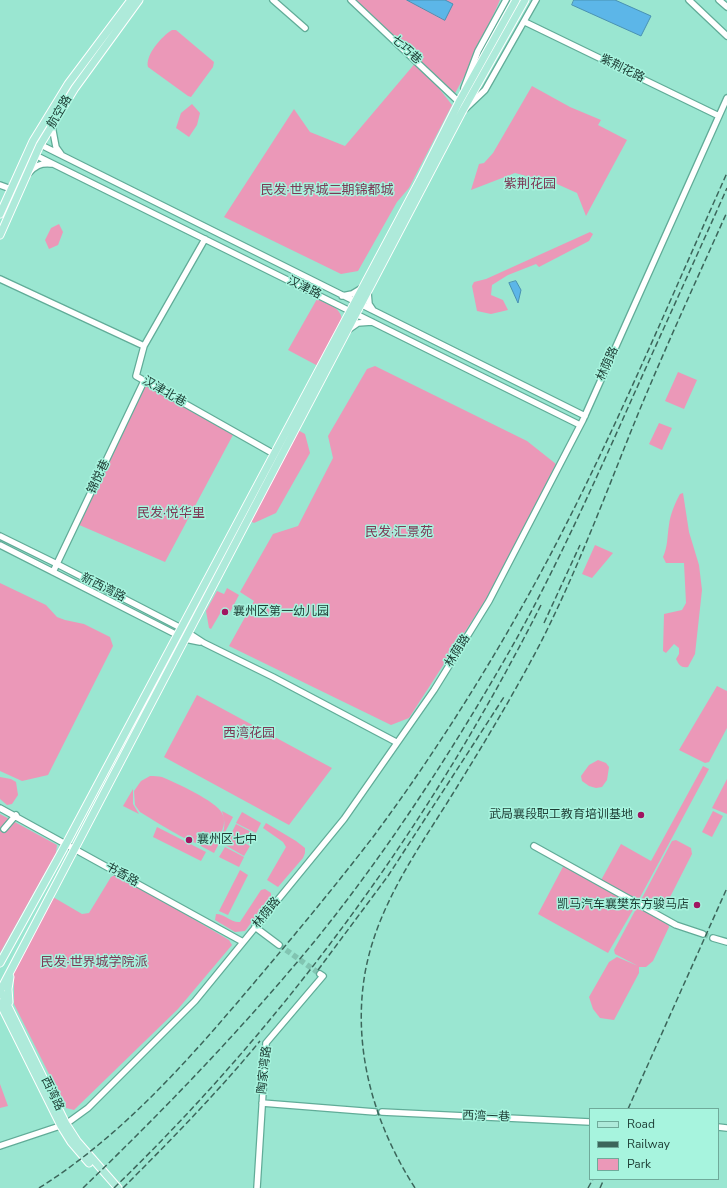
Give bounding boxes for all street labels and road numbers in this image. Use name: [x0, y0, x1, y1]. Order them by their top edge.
street label: 七巧巷: [388, 33, 424, 67]
street label: 紫荆花路: [597, 52, 647, 86]
street label: 航空路: [45, 93, 75, 131]
street label: 汉津路: [285, 274, 323, 302]
street label: 林荫路: [594, 345, 622, 383]
street label: 汉津北巷: [140, 374, 188, 410]
street label: 锦悦巷: [85, 458, 113, 496]
street label: 新西湾路: [78, 571, 128, 605]
street label: 林荫路: [442, 632, 474, 670]
street label: 书香路: [103, 860, 141, 890]
street label: 林荫路: [250, 894, 284, 932]
street label: 陶家湾路: [255, 1045, 275, 1095]
street label: 西湾路: [38, 1075, 66, 1113]
street label: 西湾一巷: [462, 1109, 510, 1125]

